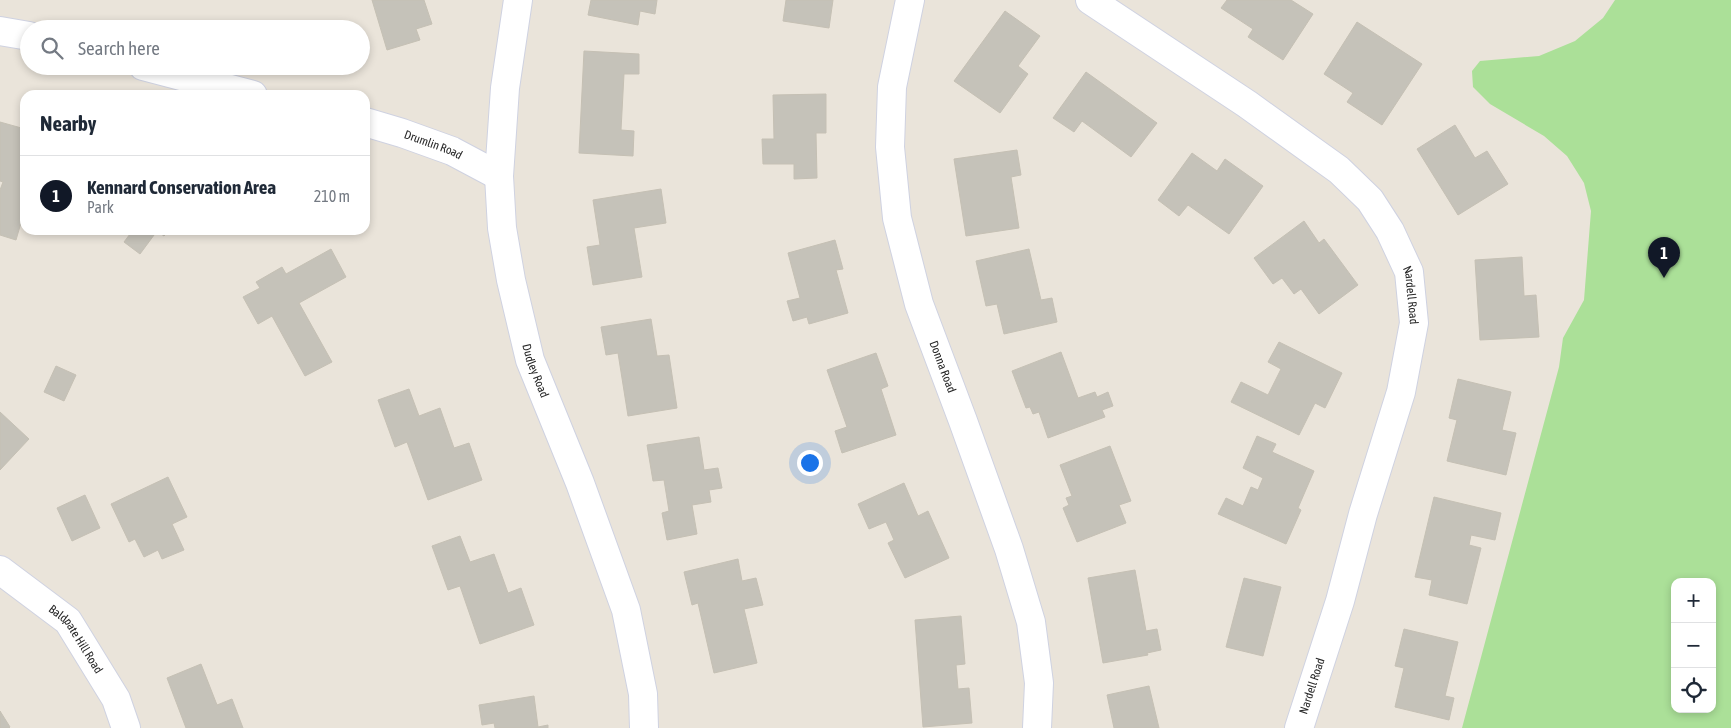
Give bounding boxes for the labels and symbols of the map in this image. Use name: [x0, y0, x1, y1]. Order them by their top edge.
street label: Drumlin Road: [402, 127, 465, 162]
pin: 1: [1648, 237, 1680, 278]
street label: Nardell Road: [1400, 264, 1421, 325]
street label: Donna Road: [926, 339, 959, 395]
street label: Dudley Road: [519, 342, 551, 400]
your location: [797, 450, 823, 476]
street label: Baldpate Hill Road: [46, 602, 106, 676]
street label: Nardell Road: [1296, 656, 1328, 716]

